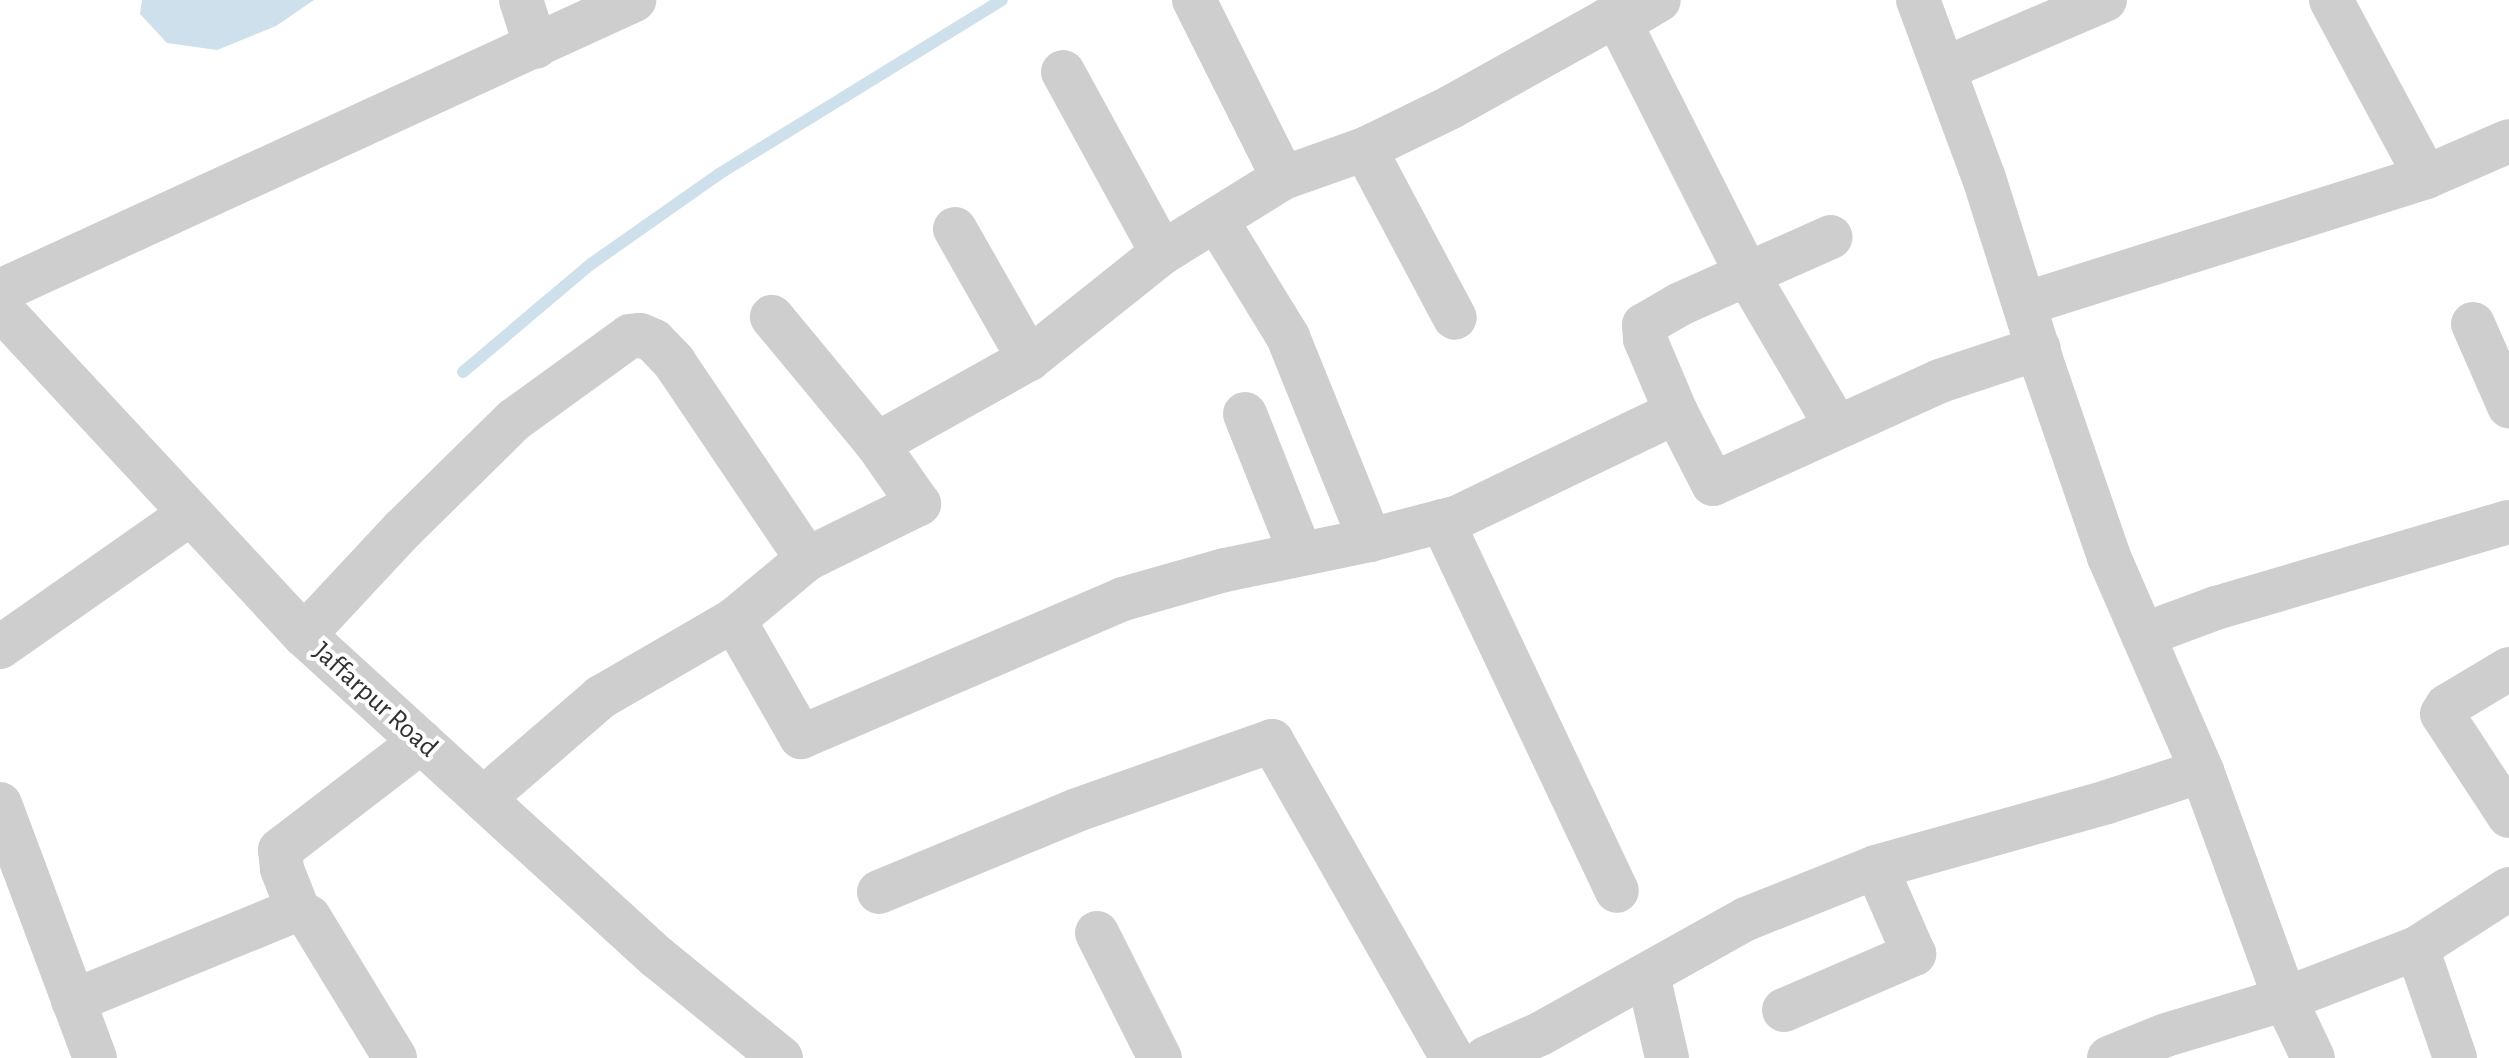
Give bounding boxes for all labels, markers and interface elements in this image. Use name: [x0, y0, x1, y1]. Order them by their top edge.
street label: Jaffarpur Road: [306, 635, 444, 765]

